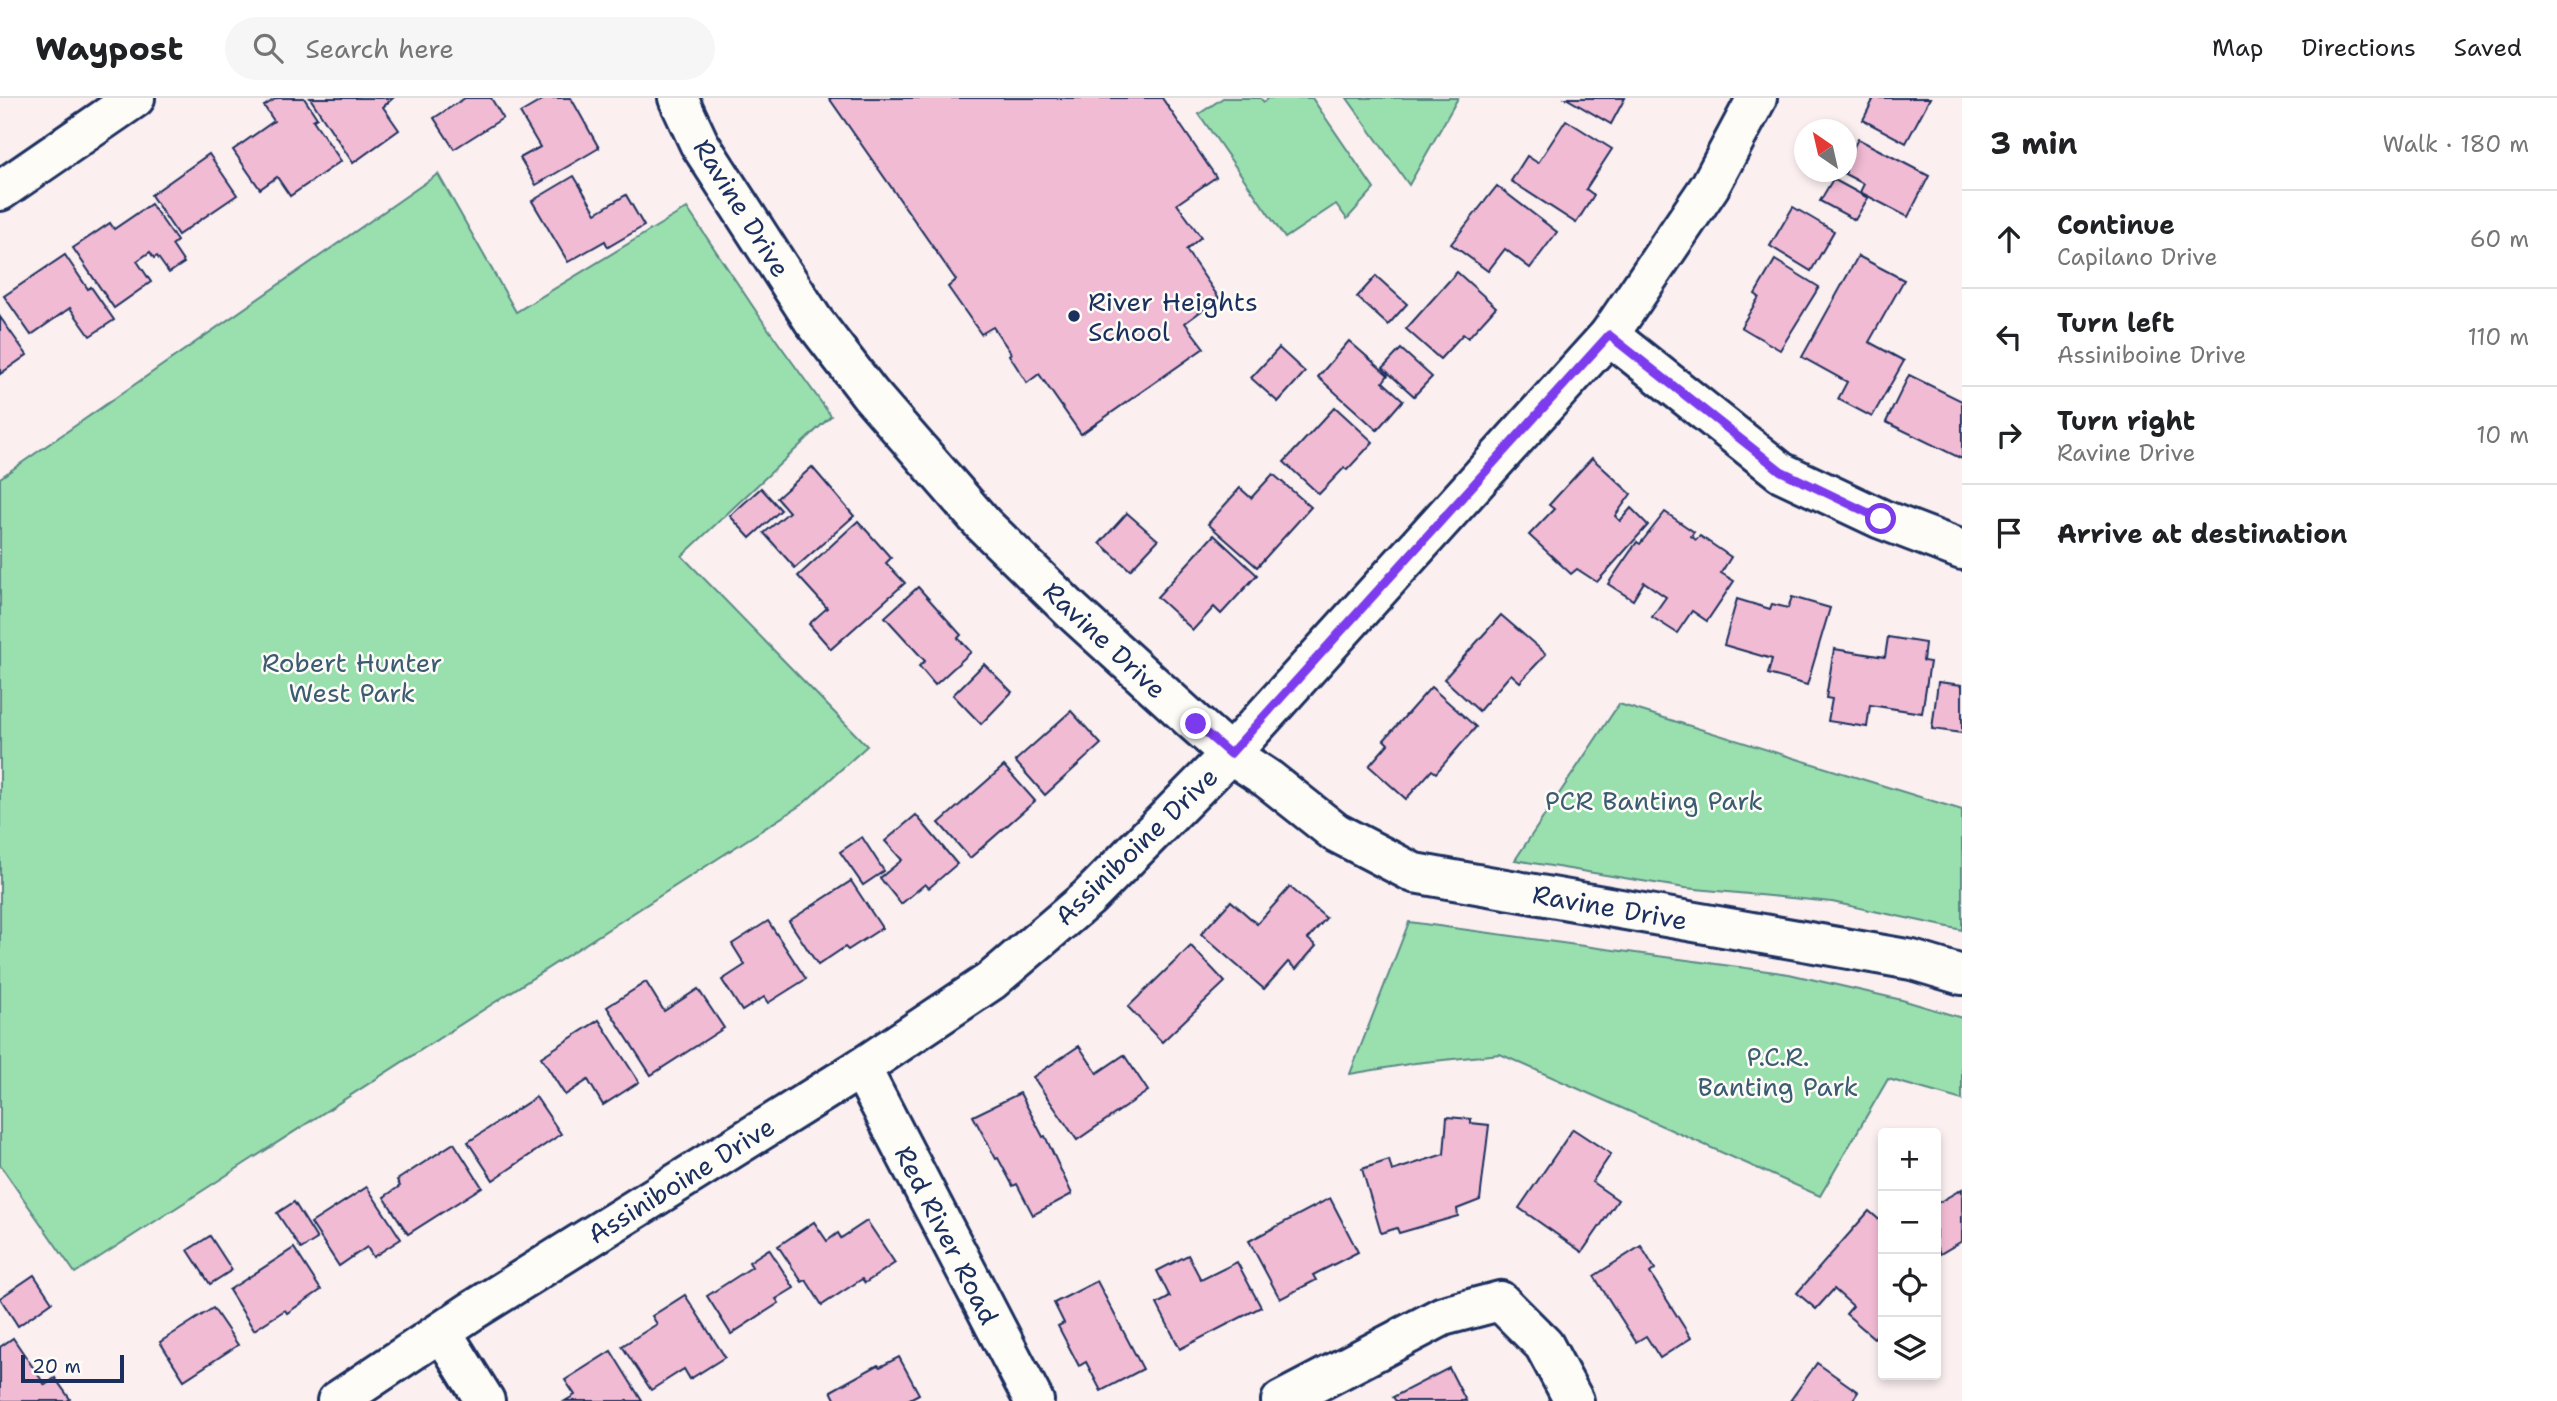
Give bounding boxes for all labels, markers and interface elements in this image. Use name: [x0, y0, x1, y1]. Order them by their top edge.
search box: [225, 17, 715, 80]
text: Waypost: [35, 26, 183, 71]
icon: search: [249, 29, 287, 67]
text: Search here: [305, 31, 454, 66]
text: Map: [2212, 32, 2263, 64]
text: Directions: [2301, 32, 2416, 64]
text: Saved: [2454, 32, 2522, 64]
north arrow: [1794, 119, 1857, 182]
text: 3 min: [1990, 123, 2077, 164]
text: Walk · 180 m: [2383, 129, 2529, 159]
street label: Ravine Drive: [686, 132, 798, 284]
text: Continue: [2057, 207, 2175, 242]
icon: ahead: [1990, 220, 2028, 258]
text: 60 m: [2470, 224, 2529, 254]
text: Capilano Drive: [2057, 242, 2217, 272]
place label: River Heights School: [1088, 284, 1258, 349]
text: Turn left: [2057, 305, 2174, 340]
marker: River Heights School: [1066, 308, 1082, 324]
icon: left: [1990, 318, 2028, 356]
text: 110 m: [2467, 322, 2529, 352]
text: Assiniboine Drive: [2057, 340, 2246, 370]
text: Turn right: [2057, 403, 2195, 438]
icon: right: [1990, 416, 2028, 454]
text: 10 m: [2476, 420, 2529, 450]
text: Ravine Drive: [2057, 438, 2196, 468]
route start: [1865, 503, 1896, 534]
icon: arrive: [1990, 514, 2028, 552]
text: Arrive at destination: [2057, 516, 2347, 551]
street label: Ravine Drive: [1036, 574, 1174, 706]
park label: Robert Hunter West Park: [262, 645, 442, 710]
route end: [1180, 708, 1211, 739]
street label: Assiniboine Drive: [1047, 759, 1225, 933]
park label: PCR Banting Park: [1545, 783, 1763, 818]
street label: Ravine Drive: [1530, 876, 1690, 938]
park label: P.C.R. Banting Park: [1698, 1039, 1859, 1104]
street label: Assiniboine Drive: [581, 1108, 781, 1252]
map controls: [1878, 1128, 1941, 1380]
button: +: [1878, 1128, 1941, 1191]
street label: Red River Road: [887, 1140, 1007, 1330]
button: −: [1878, 1191, 1941, 1254]
button: locate: [1878, 1254, 1941, 1317]
button: layers: [1878, 1317, 1941, 1380]
scale bar: [21, 1352, 124, 1384]
text: 20 m: [32, 1354, 81, 1379]

